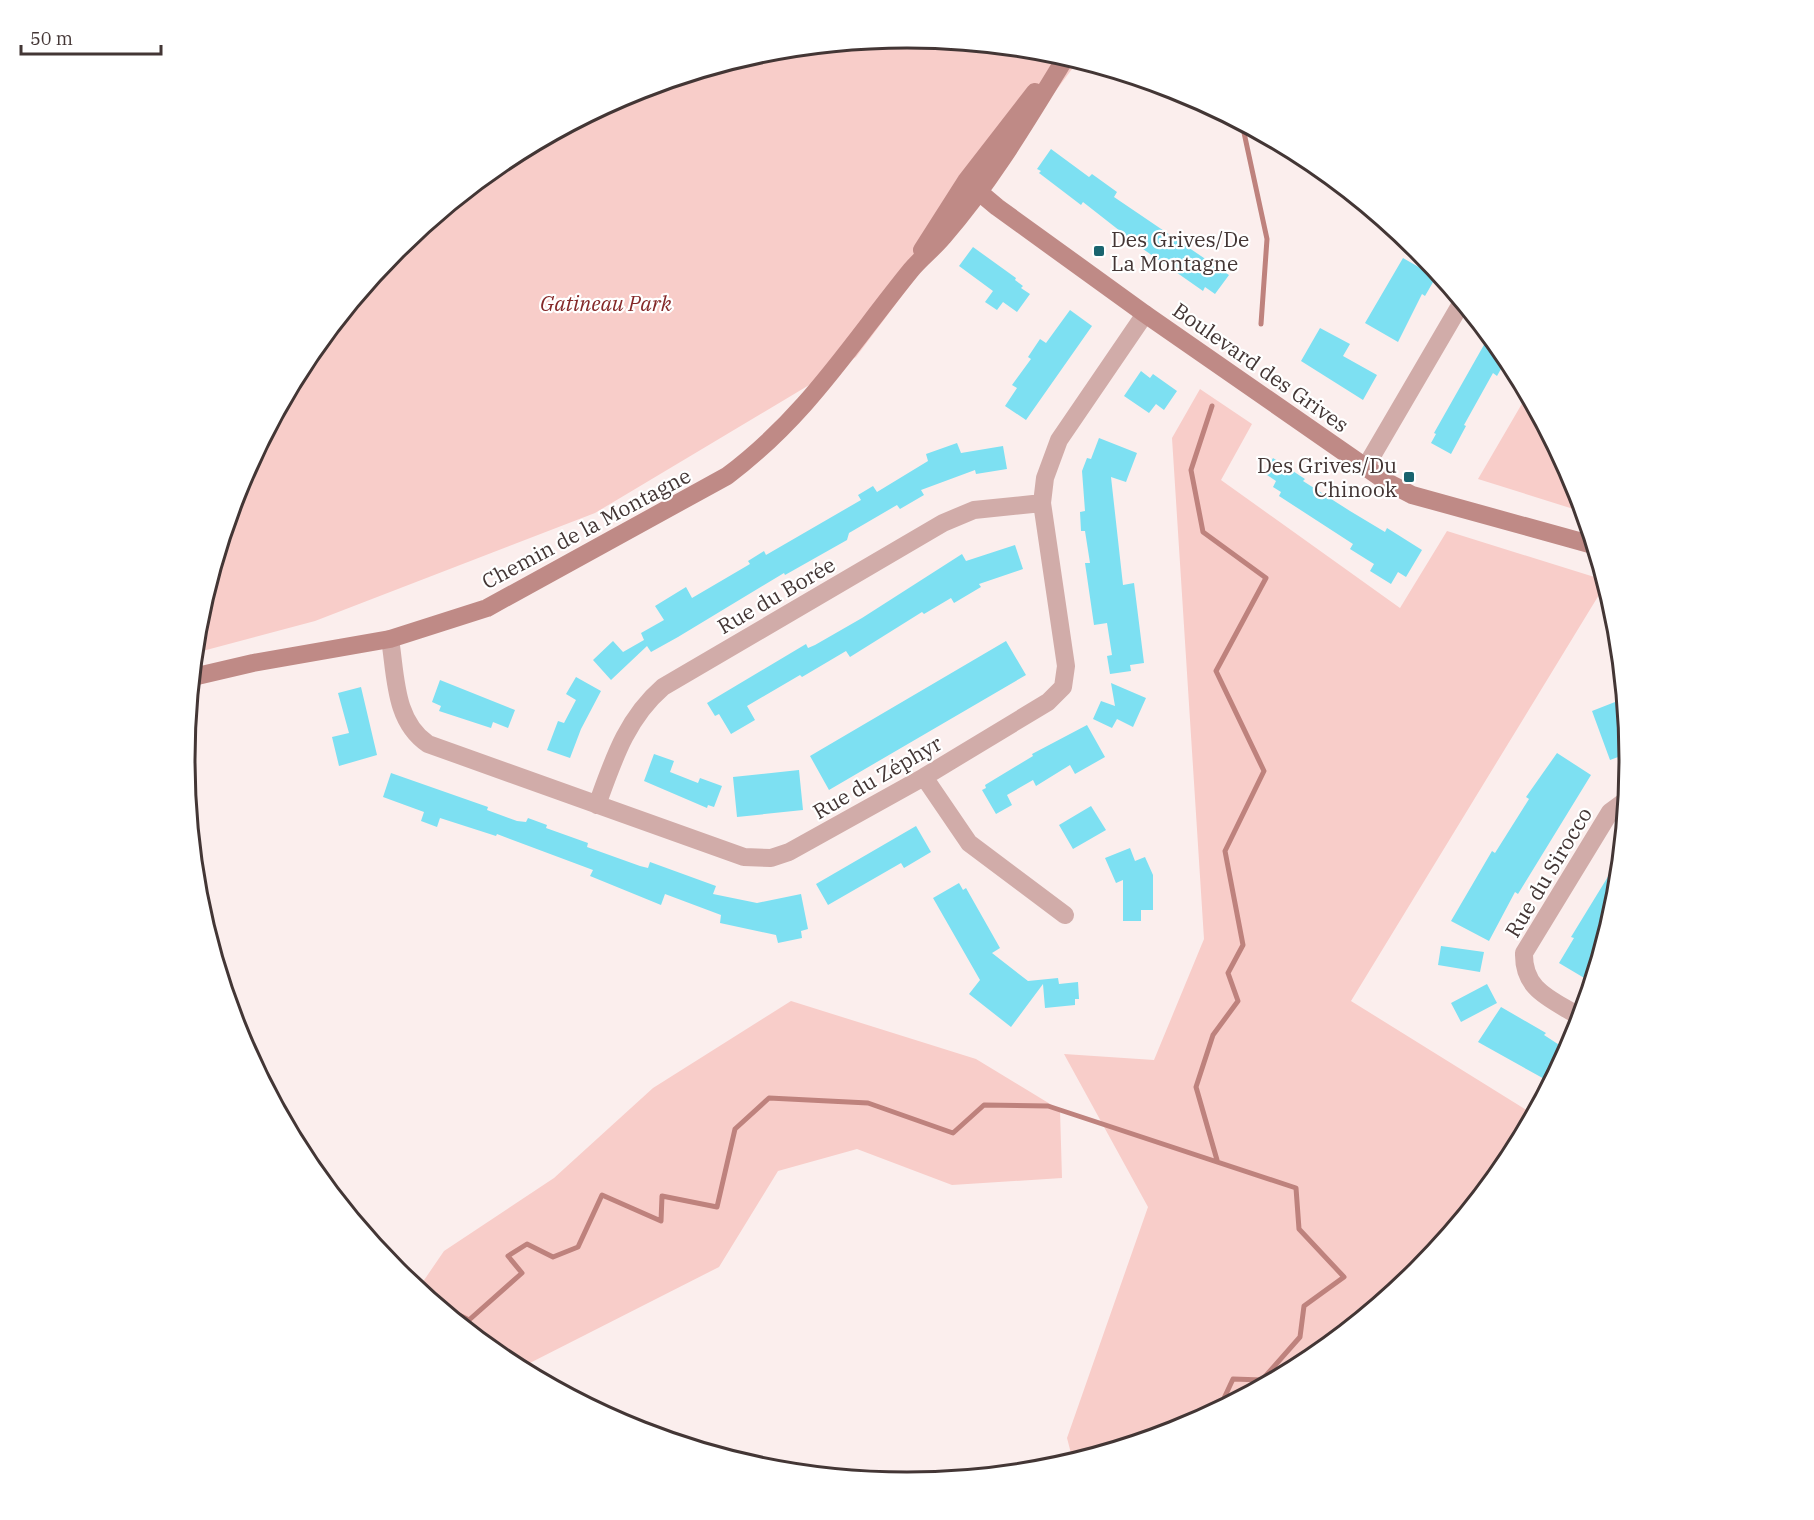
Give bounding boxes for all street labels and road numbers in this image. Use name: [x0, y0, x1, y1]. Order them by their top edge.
street label: Boulevard des Grives: [1168, 296, 1354, 438]
street label: Chemin de la Montagne: [477, 461, 695, 595]
street label: Rue du Borée: [712, 550, 840, 640]
street label: Rue du Zéphyr: [807, 728, 947, 825]
street label: Rue du Sirocco: [1498, 802, 1598, 942]

